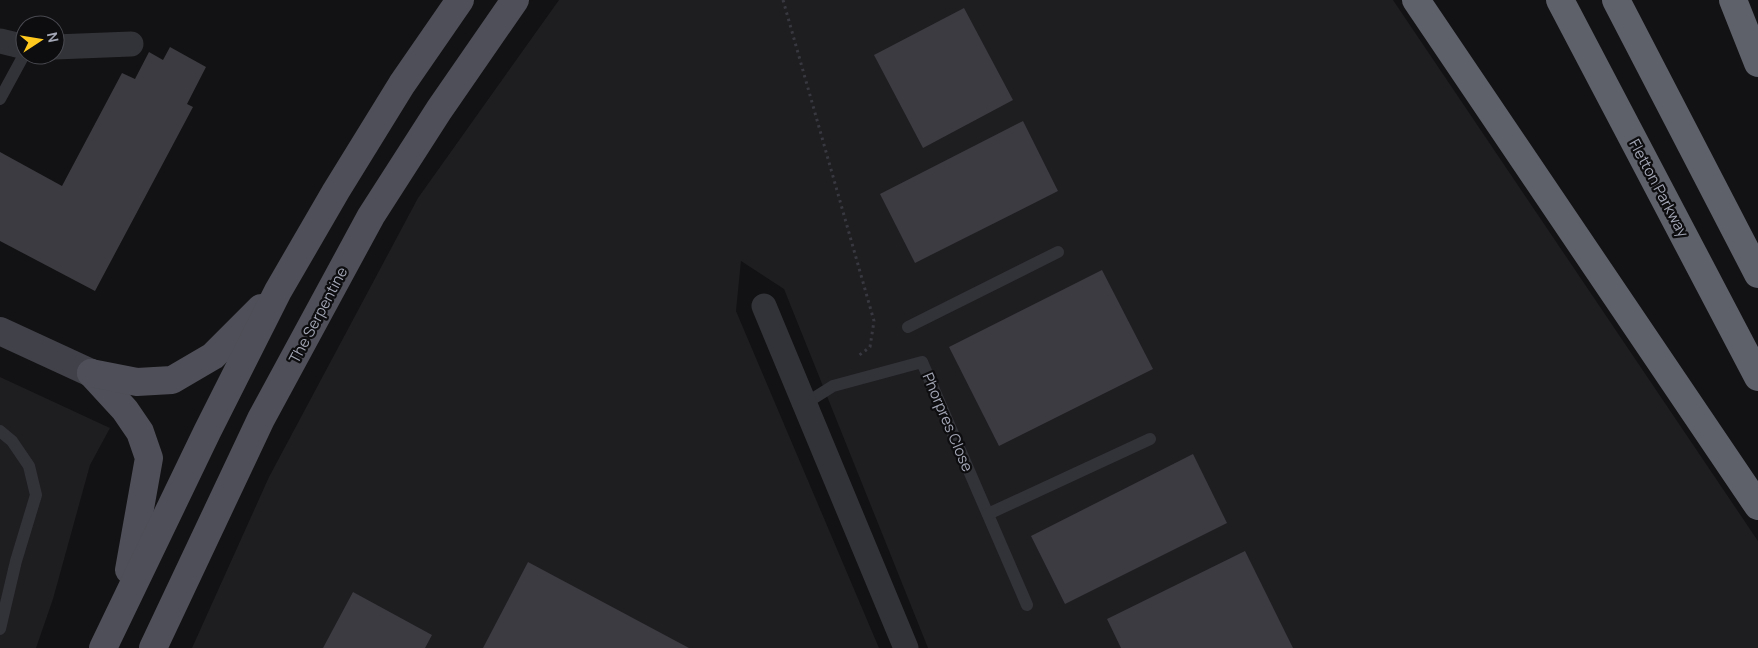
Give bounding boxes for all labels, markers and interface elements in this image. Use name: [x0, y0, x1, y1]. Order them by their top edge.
north arrow: [15, 15, 65, 65]
text: N: [43, 30, 64, 44]
street label: Fletton Parkway: [1624, 135, 1694, 241]
street label: The Serpentine: [284, 263, 352, 367]
street label: Phorpres Close: [918, 369, 978, 475]

